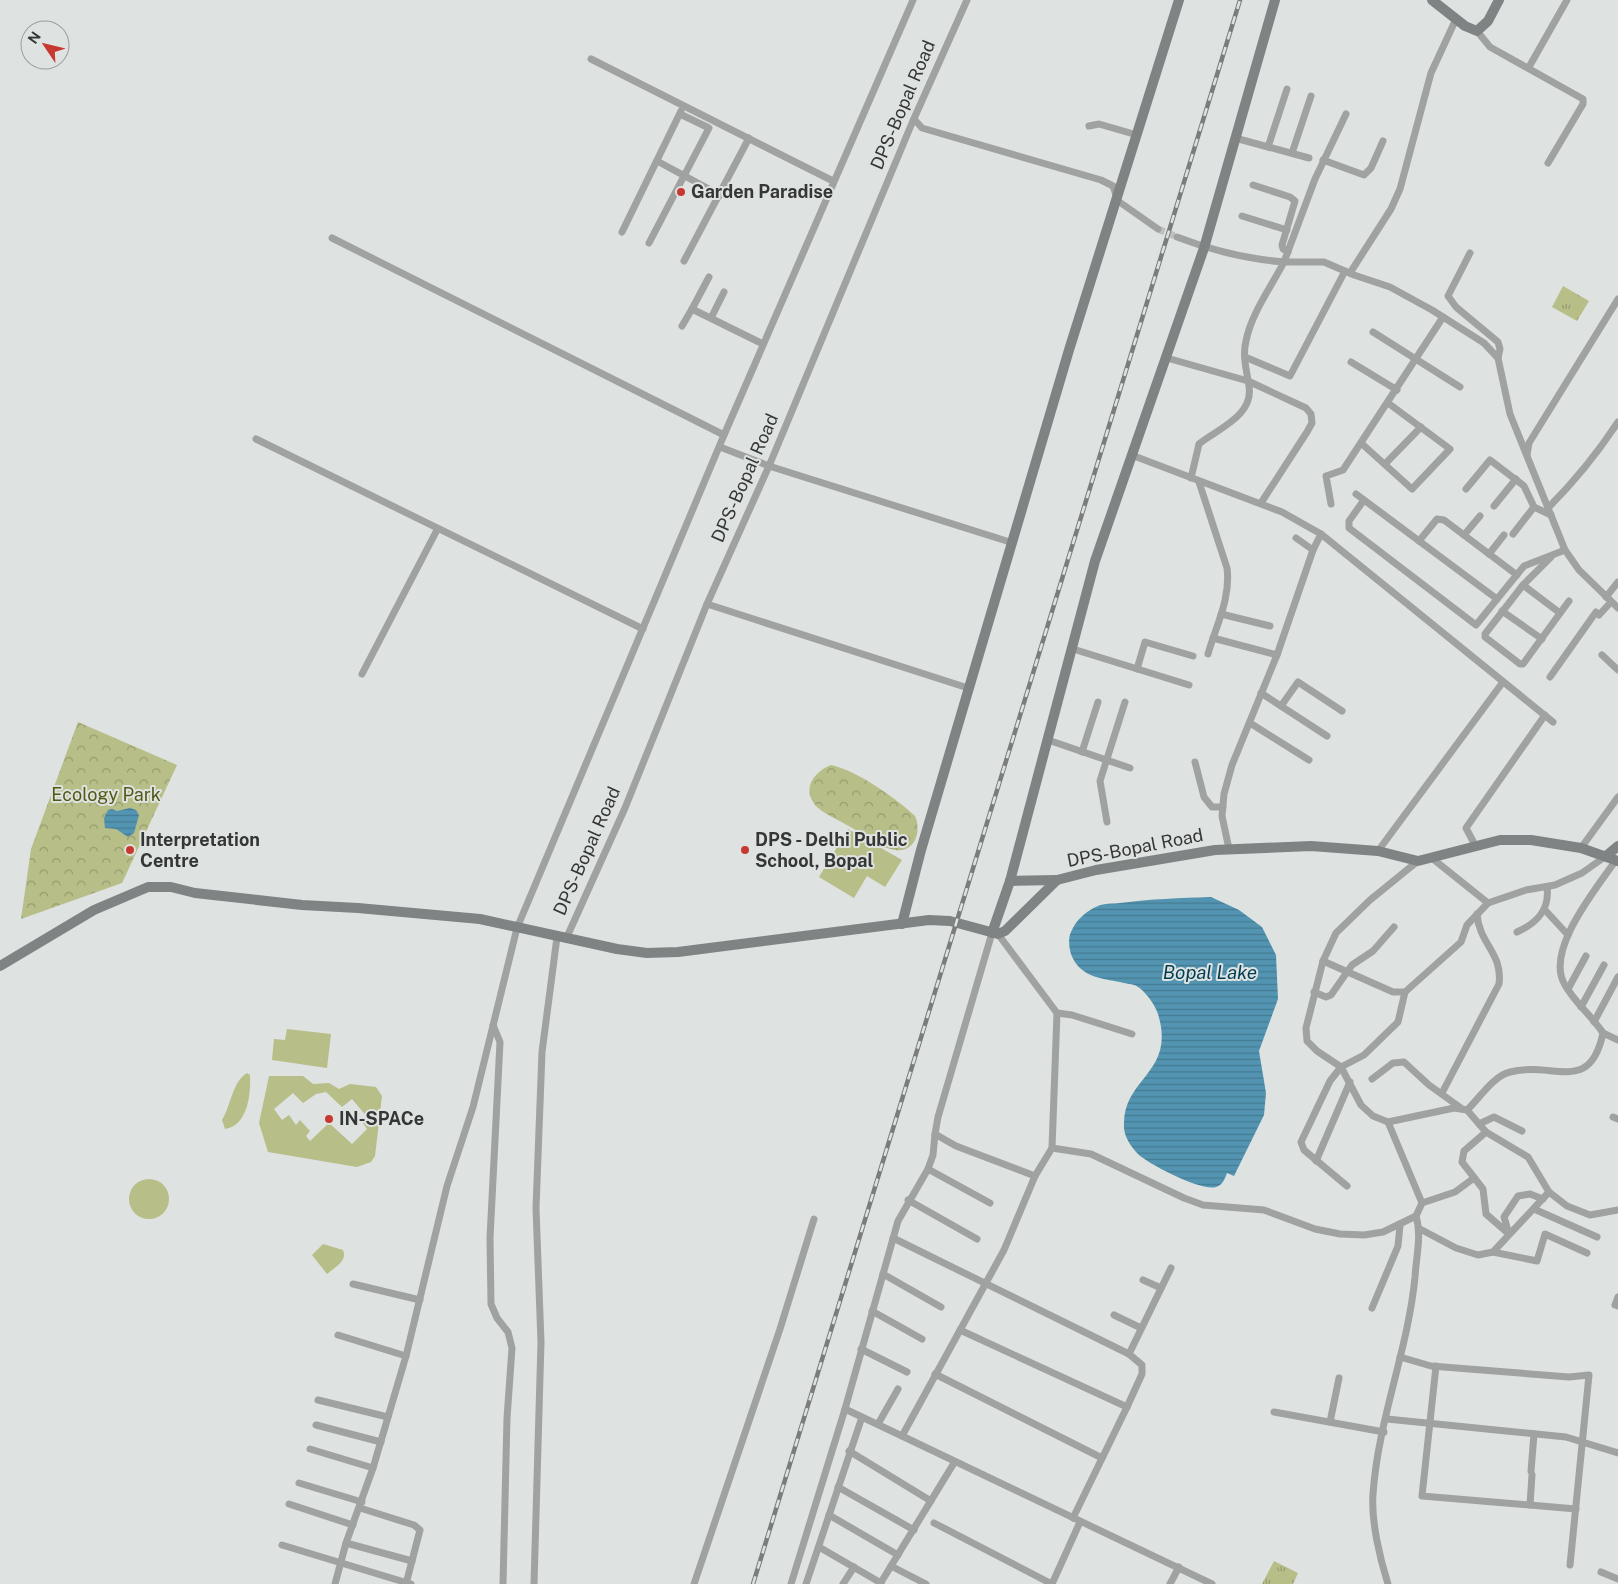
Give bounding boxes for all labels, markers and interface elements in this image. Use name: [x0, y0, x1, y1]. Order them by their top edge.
north arrow: [20, 20, 70, 70]
text: N: [25, 28, 44, 47]
street label: DPS-Bopal Road: [866, 37, 939, 173]
place label: Garden Paradise: [691, 181, 833, 202]
marker: Garden Paradise: [675, 186, 687, 198]
street label: DPS-Bopal Road: [707, 410, 782, 545]
street label: DPS-Bopal Road: [549, 783, 624, 918]
park label: Ecology Park: [51, 784, 161, 805]
street label: DPS-Bopal Road: [1065, 824, 1205, 871]
place label: Interpretation Centre: [140, 829, 260, 871]
place label: DPS - Delhi Public School, Bopal: [755, 829, 908, 871]
marker: Interpretation Centre: [124, 844, 136, 856]
marker: DPS - Delhi Public School, Bopal: [739, 844, 751, 856]
water label: Bopal Lake: [1163, 961, 1257, 983]
place label: IN-SPACe: [339, 1108, 424, 1129]
marker: IN-SPACe: [323, 1113, 335, 1125]

